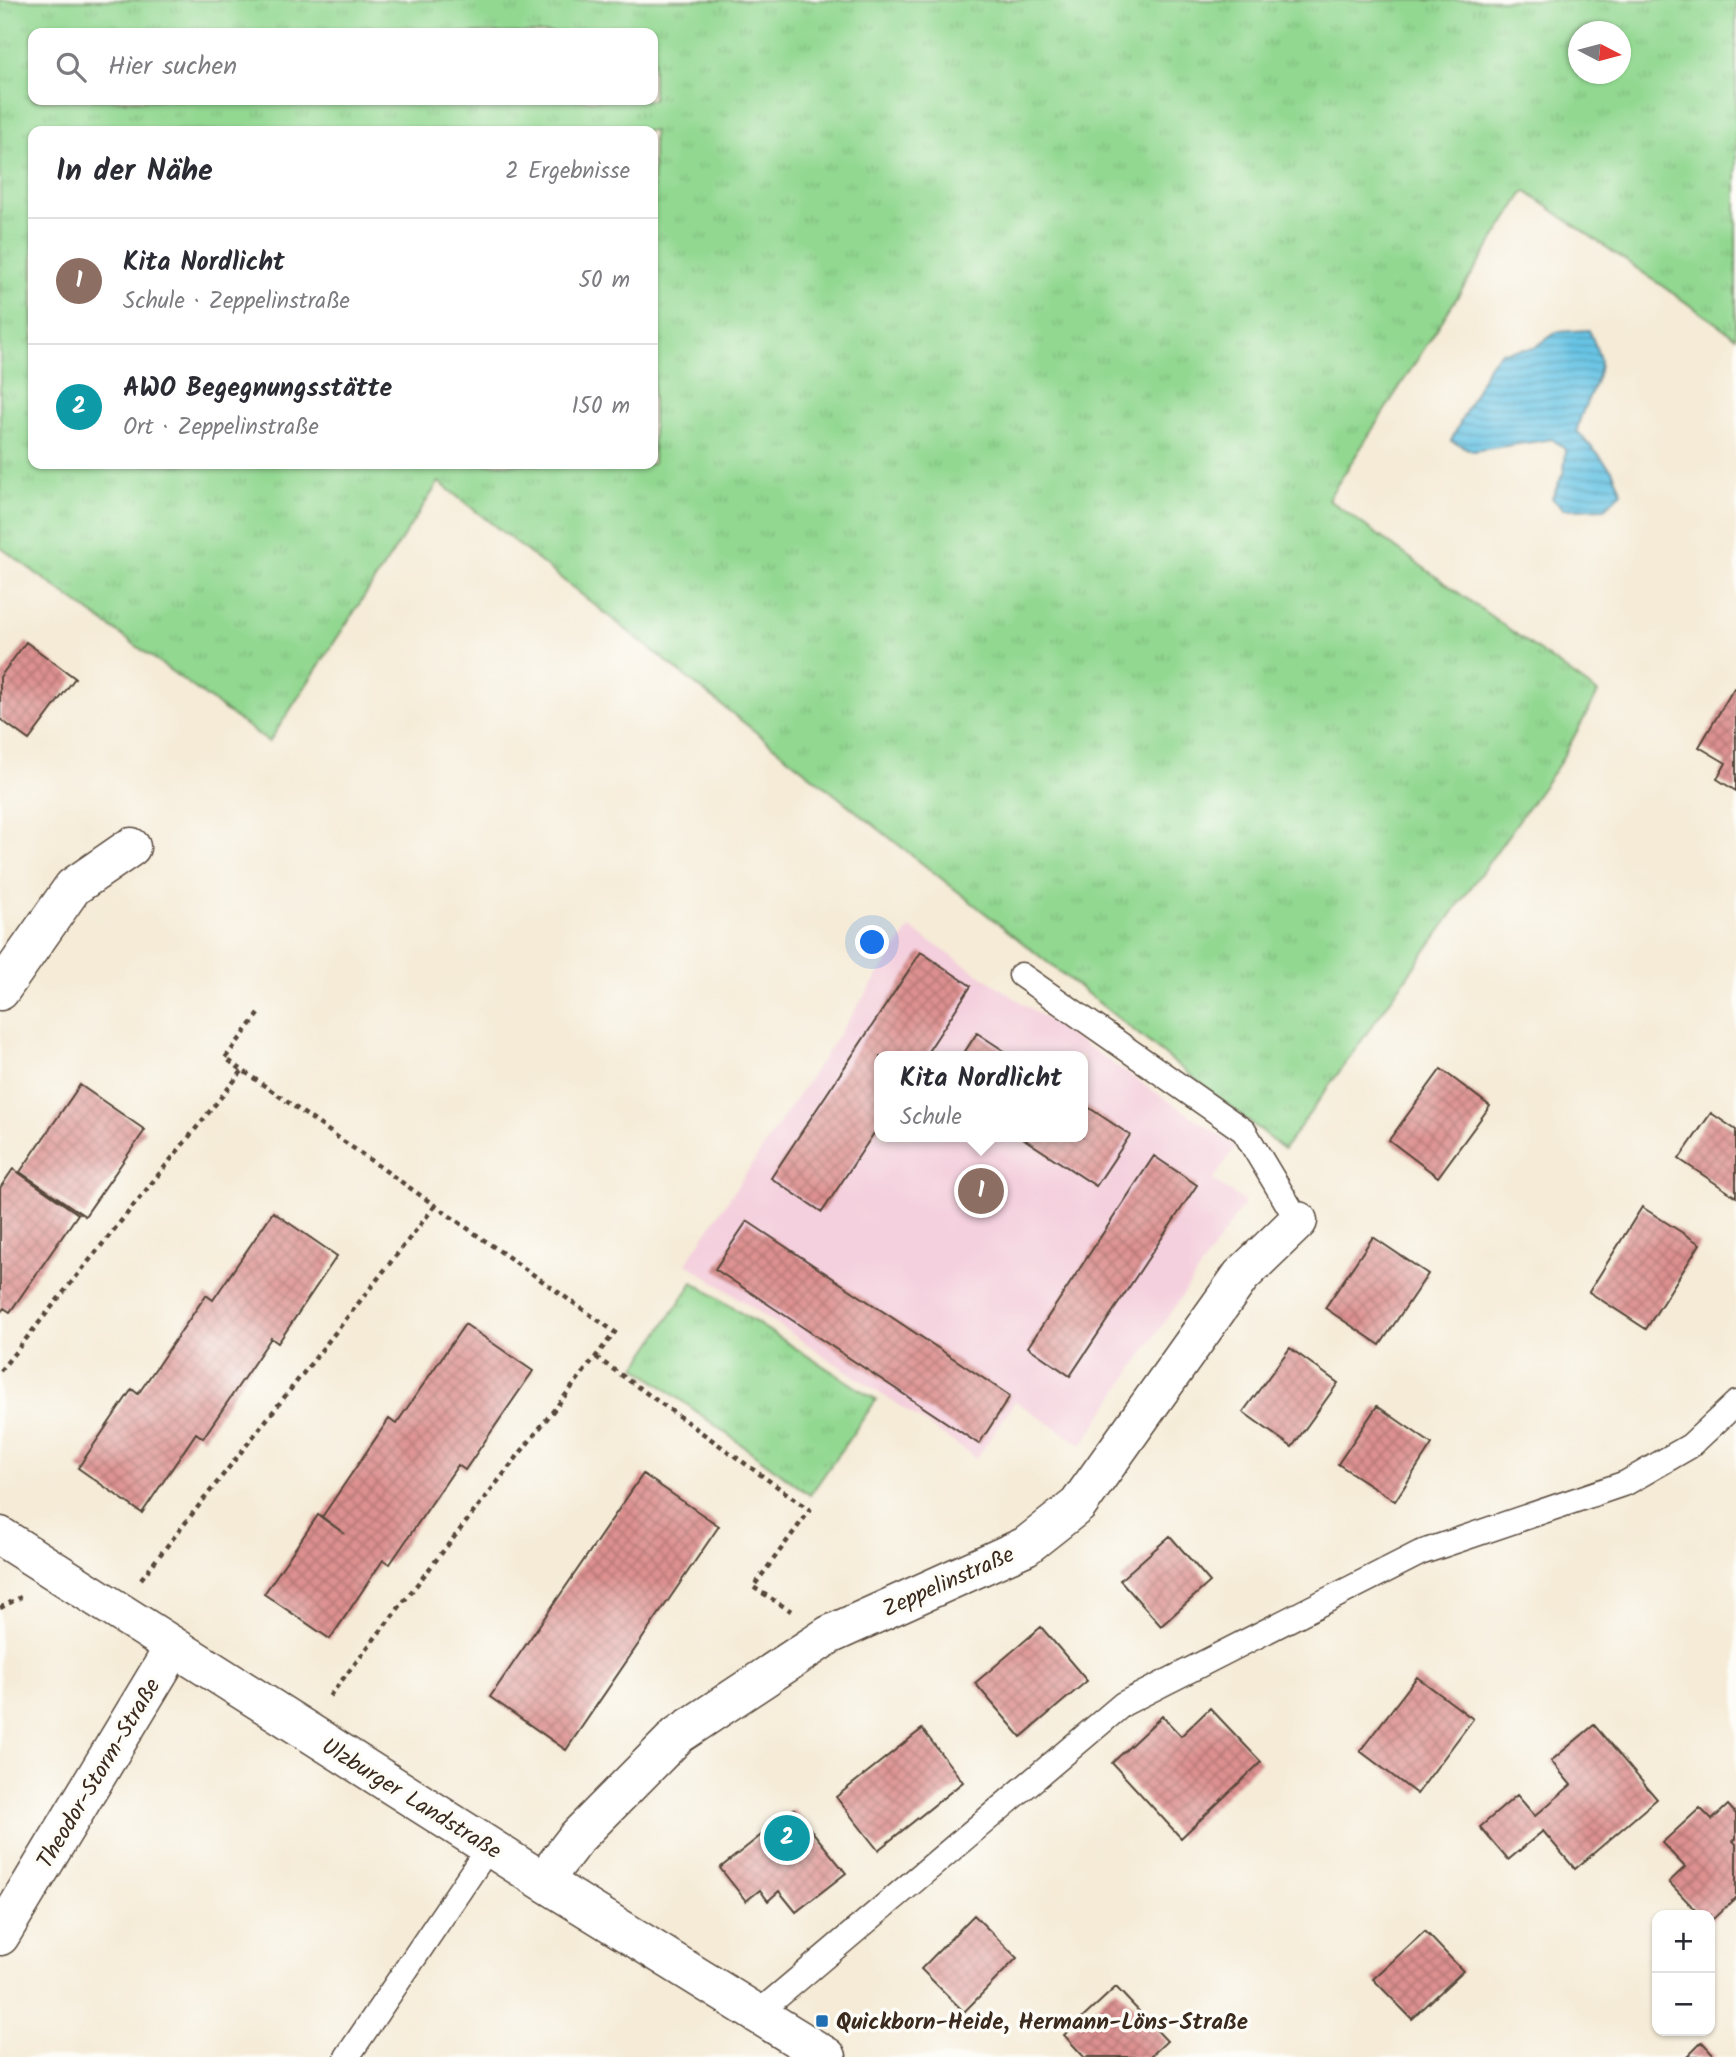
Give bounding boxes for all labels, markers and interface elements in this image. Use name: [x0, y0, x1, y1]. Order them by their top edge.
north arrow: [1568, 21, 1631, 84]
search box: [28, 28, 658, 105]
text: Hier suchen: [108, 46, 237, 88]
icon: search: [52, 48, 90, 86]
text: In der Nähe: [56, 148, 213, 196]
text: 2 Ergebnisse: [505, 154, 630, 190]
text: Kita Nordlicht: [123, 242, 285, 284]
text: 1: [76, 263, 82, 299]
text: 50 m: [579, 263, 630, 299]
text: Schule · Zeppelinstraße: [123, 284, 350, 320]
text: AWO Begegnungsstätte: [123, 368, 392, 410]
text: 2: [72, 389, 86, 425]
text: 150 m: [571, 389, 630, 425]
text: Ort · Zeppelinstraße: [123, 410, 319, 446]
your location: [855, 925, 889, 959]
popup: [874, 1051, 1088, 1142]
text: Kita Nordlicht: [900, 1058, 1062, 1100]
text: Schule: [900, 1100, 962, 1136]
pin: 1: [958, 1165, 1004, 1217]
street label: Zeppelinstraße: [877, 1538, 1021, 1628]
street label: Theodor-Storm-Straße: [28, 1672, 171, 1876]
street label: Ulzburger Landstraße: [314, 1730, 508, 1870]
pin: 2: [764, 1812, 810, 1864]
map controls: [1652, 1910, 1715, 2036]
button: +: [1652, 1910, 1715, 1973]
button: −: [1652, 1973, 1715, 2036]
place label: Quickborn-Heide, Hermann-Löns-Straße: [836, 2005, 1248, 2041]
marker: Quickborn-Heide, Hermann-Löns-Straße: [814, 2013, 830, 2029]

